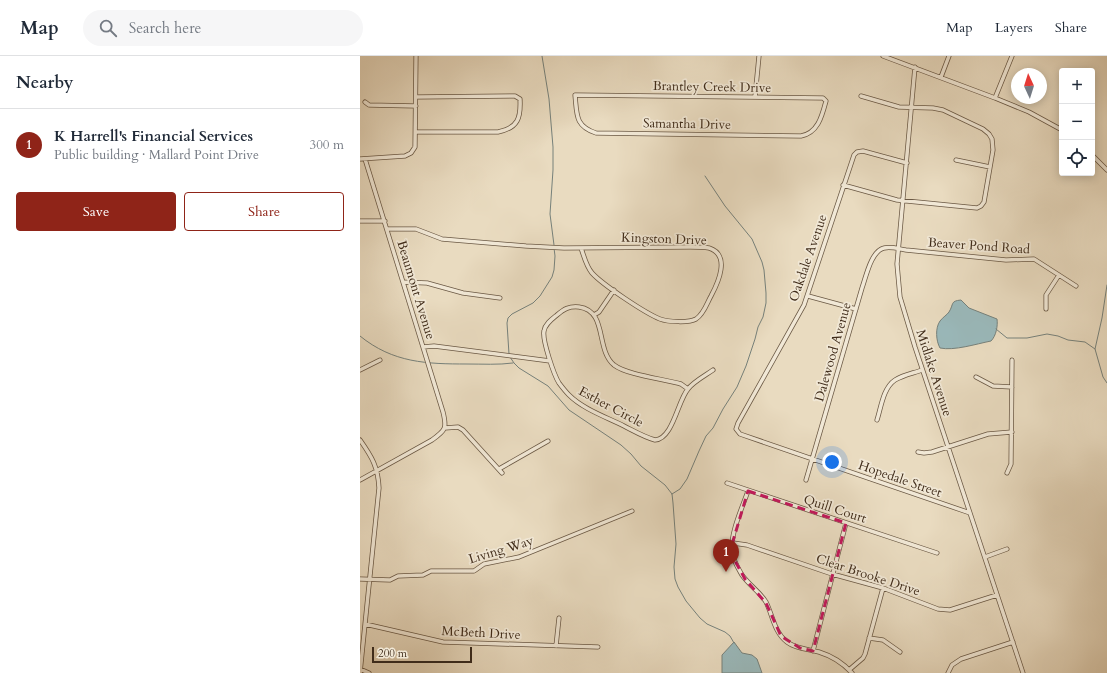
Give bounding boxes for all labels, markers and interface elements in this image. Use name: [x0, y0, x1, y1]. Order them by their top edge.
search box: [83, 10, 363, 46]
text: Map: [20, 15, 59, 41]
icon: search: [97, 17, 119, 39]
text: Search here: [129, 18, 201, 38]
text: Map: [946, 18, 973, 37]
text: Layers: [995, 18, 1033, 37]
text: Share: [1055, 18, 1087, 37]
north arrow: [1011, 68, 1047, 104]
map controls: [1059, 68, 1095, 176]
button: +: [1059, 68, 1095, 104]
text: Nearby: [16, 71, 73, 94]
street label: Brantley Creek Drive: [653, 77, 772, 97]
button: −: [1059, 104, 1095, 140]
street label: Samantha Drive: [643, 114, 731, 134]
text: K Harrell's Financial Services: [54, 126, 253, 146]
text: 1: [26, 136, 32, 154]
text: 300 m: [310, 136, 344, 154]
button: locate: [1059, 140, 1095, 176]
text: Public building · Mallard Point Drive: [54, 146, 259, 164]
button: Save: [16, 192, 176, 231]
button: Share: [184, 192, 344, 231]
street label: Oakdale Avenue: [785, 212, 831, 304]
street label: Kingston Drive: [621, 229, 707, 249]
street label: Beaver Pond Road: [927, 233, 1031, 259]
street label: Beaumont Avenue: [392, 238, 440, 342]
street label: Dalewood Avenue: [810, 300, 856, 404]
street label: Midlake Avenue: [911, 327, 957, 419]
street label: Esther Circle: [575, 382, 647, 432]
your location: [822, 452, 842, 472]
street label: Hopedale Street: [856, 456, 944, 502]
street label: Quill Court: [801, 490, 869, 528]
street label: Living Way: [466, 532, 536, 568]
pin: 1: [713, 539, 739, 572]
street label: Clear Brooke Drive: [814, 550, 922, 600]
street label: McBeth Drive: [441, 622, 521, 644]
scale bar: [372, 645, 472, 664]
text: 200 m: [378, 646, 407, 661]

